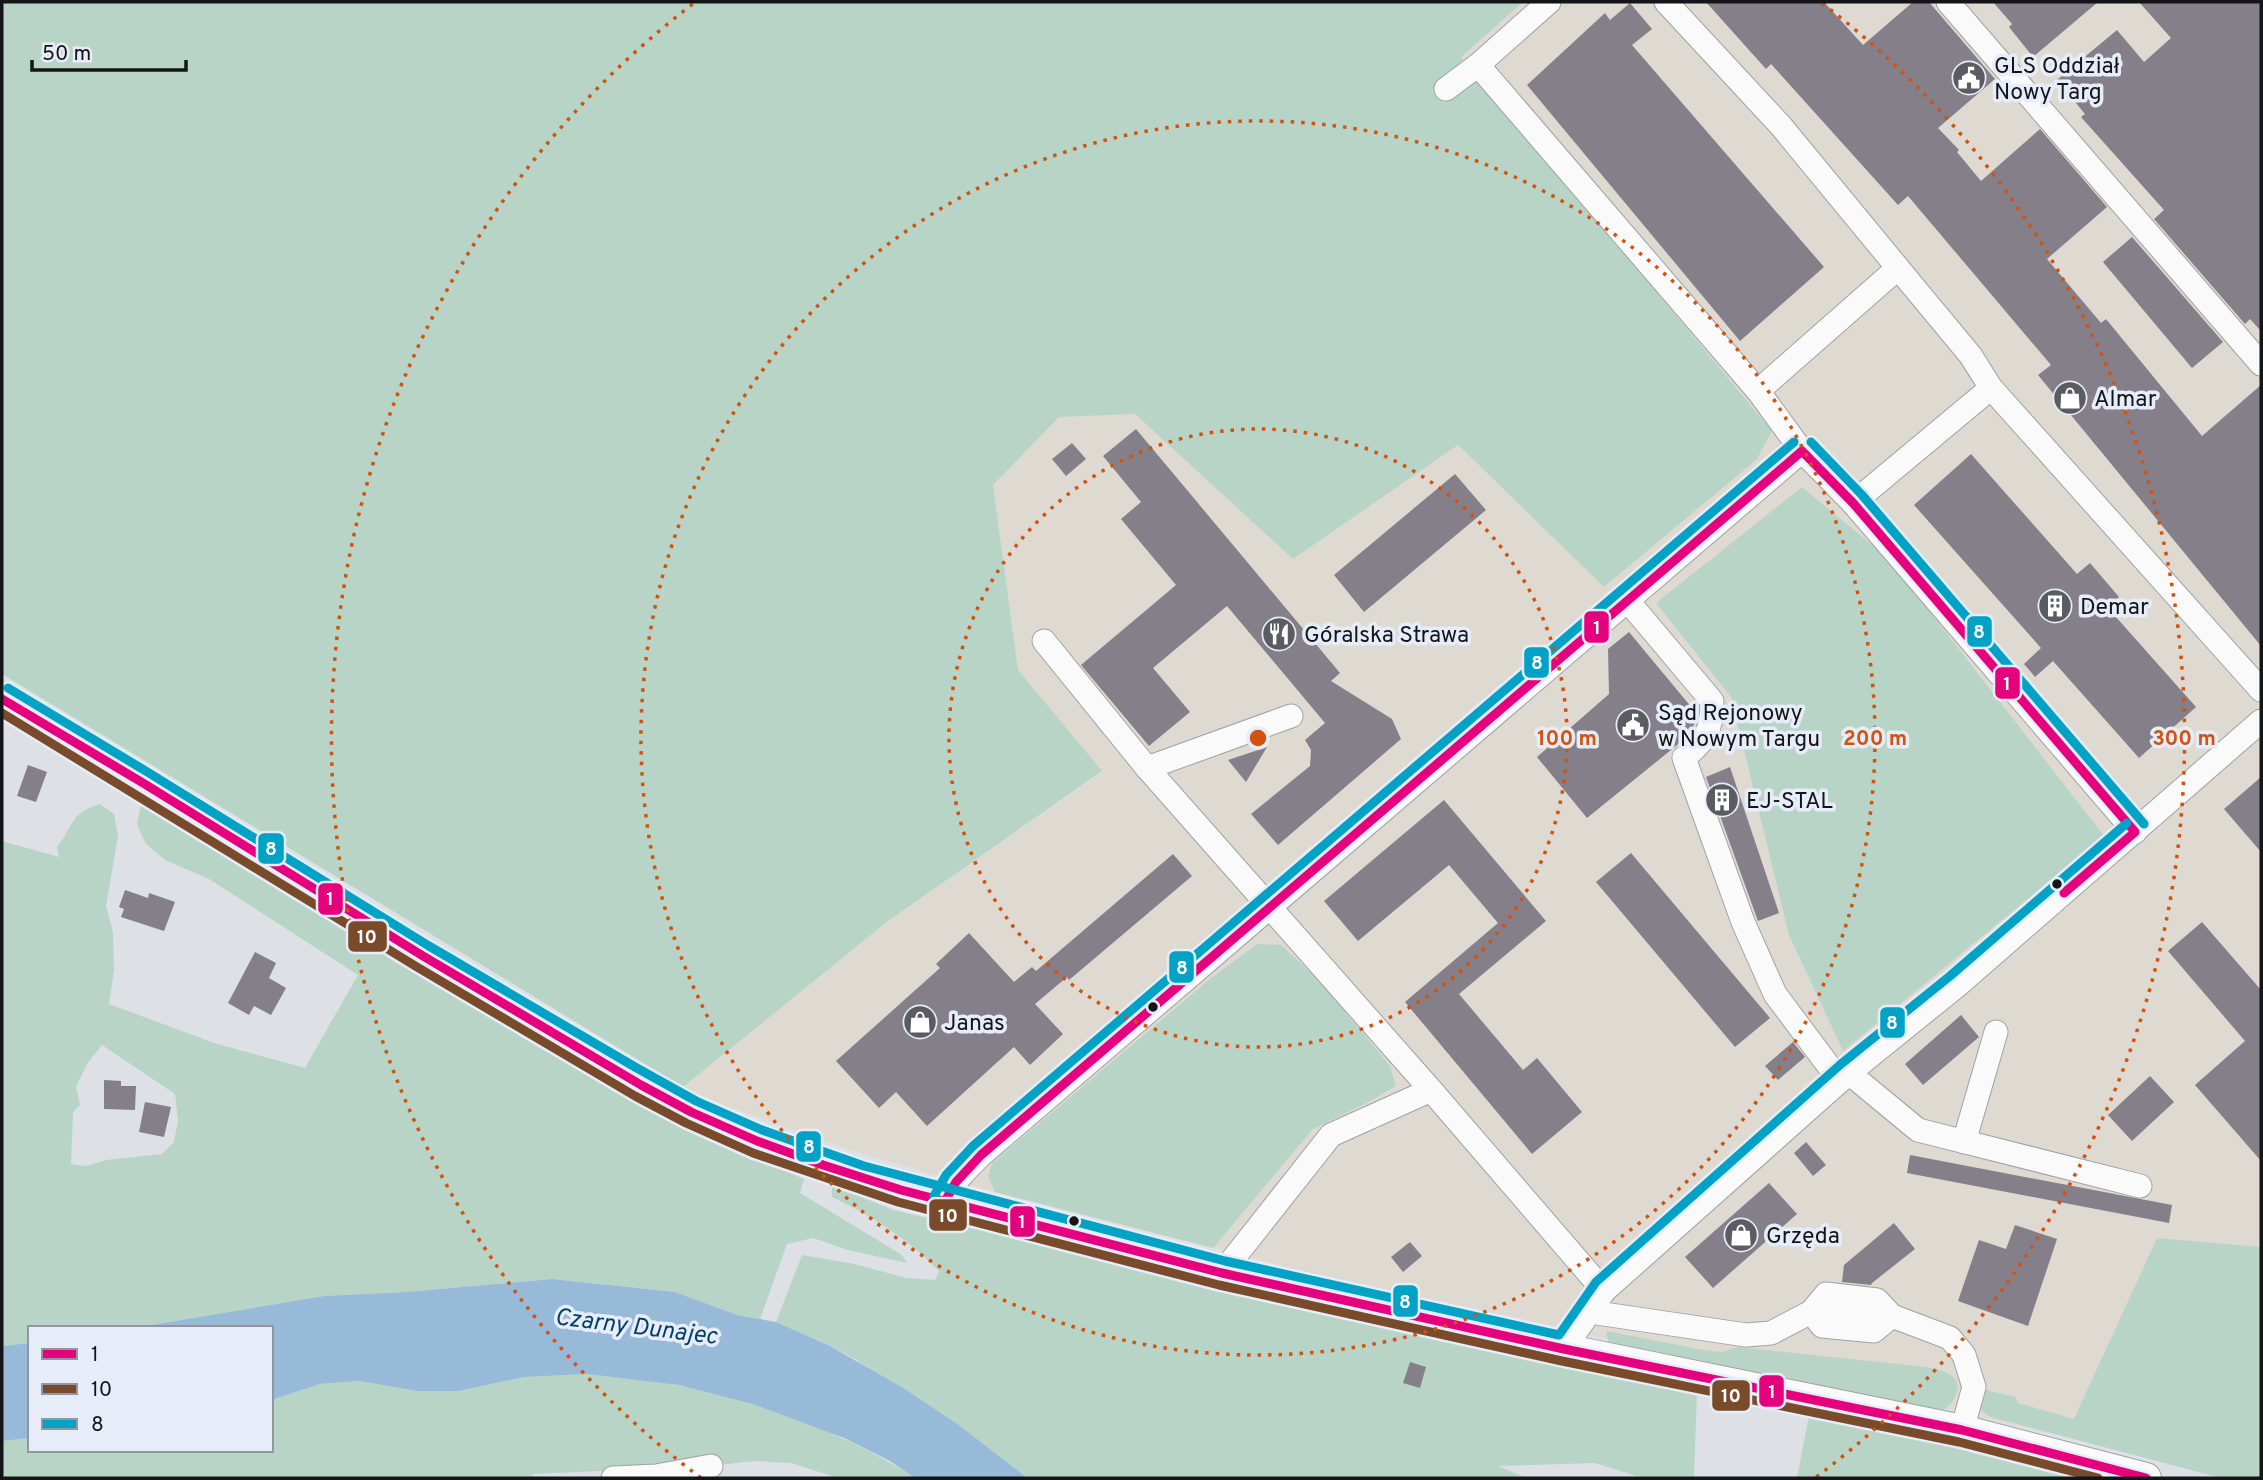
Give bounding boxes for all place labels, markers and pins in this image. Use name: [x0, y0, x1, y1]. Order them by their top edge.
place label: GLS Oddział Nowy Targ: [1994, 53, 2120, 108]
public building icon: GLS Oddział Nowy Targ: [1950, 59, 1988, 97]
shop icon: Almar: [2051, 379, 2089, 417]
place label: Almar: [2094, 386, 2157, 415]
building icon: Demar: [2036, 587, 2074, 625]
place label: Demar: [2080, 594, 2149, 623]
restaurant icon: Góralska Strawa: [1260, 615, 1298, 653]
place label: Góralska Strawa: [1304, 622, 1469, 651]
place label: Sąd Rejonowy w Nowym Targu: [1658, 700, 1820, 755]
public building icon: Sąd Rejonowy w Nowym Targu: [1614, 706, 1652, 744]
centre of rings: [1246, 726, 1270, 750]
building icon: EJ-STAL: [1703, 781, 1741, 819]
place label: EJ-STAL: [1746, 788, 1833, 817]
unlabelled marker: [2050, 877, 2064, 891]
unlabelled marker: [1146, 1000, 1160, 1014]
shop icon: Janas: [901, 1003, 939, 1041]
place label: Janas: [944, 1010, 1005, 1039]
unlabelled marker: [1067, 1214, 1081, 1228]
shop icon: Grzęda: [1722, 1216, 1760, 1254]
place label: Grzęda: [1766, 1223, 1840, 1252]

